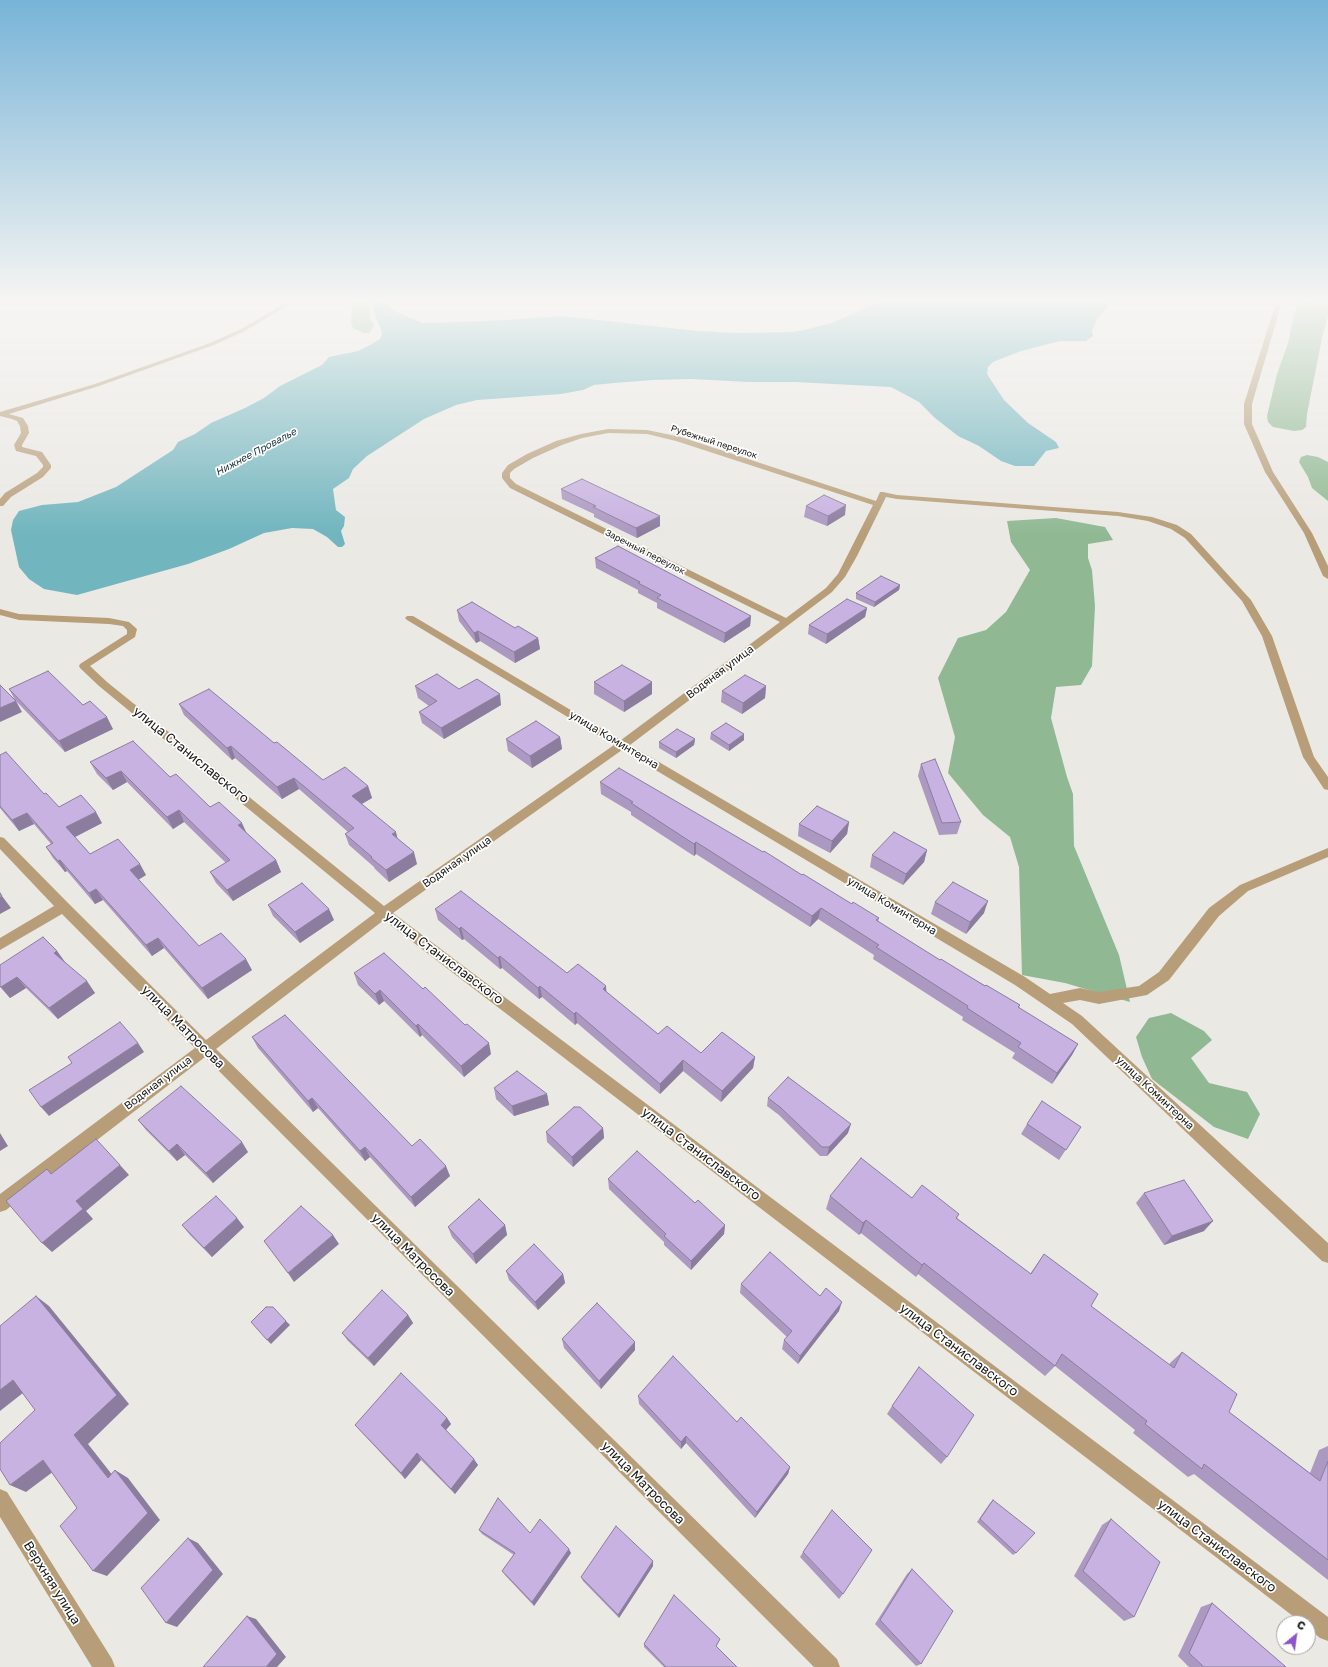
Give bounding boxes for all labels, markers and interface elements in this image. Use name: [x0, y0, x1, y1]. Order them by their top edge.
street label: Рубежный переулок: [669, 423, 759, 461]
water label: Нижнее Провалье: [214, 426, 298, 478]
street label: Заречный переулок: [603, 527, 687, 577]
street label: Водяная улица: [684, 642, 756, 702]
street label: улица Станиславского: [130, 703, 252, 807]
street label: улица Коминтерна: [567, 708, 661, 772]
street label: Водяная улица: [420, 833, 494, 891]
street label: улица Коминтерна: [845, 874, 939, 938]
street label: улица Станиславского: [382, 908, 506, 1008]
street label: улица Матросова: [138, 982, 228, 1072]
street label: Водяная улица: [122, 1053, 194, 1113]
street label: улица Коминтерна: [1113, 1053, 1197, 1133]
street label: улица Станиславского: [639, 1104, 763, 1204]
street label: улица Матросова: [368, 1210, 458, 1300]
street label: улица Станиславского: [897, 1300, 1021, 1400]
street label: улица Матросова: [598, 1438, 688, 1528]
street label: улица Станиславского: [1155, 1496, 1279, 1596]
street label: Верхняя улица: [20, 1538, 84, 1628]
north arrow: [1276, 1615, 1316, 1655]
text: С: [1295, 1617, 1308, 1633]

